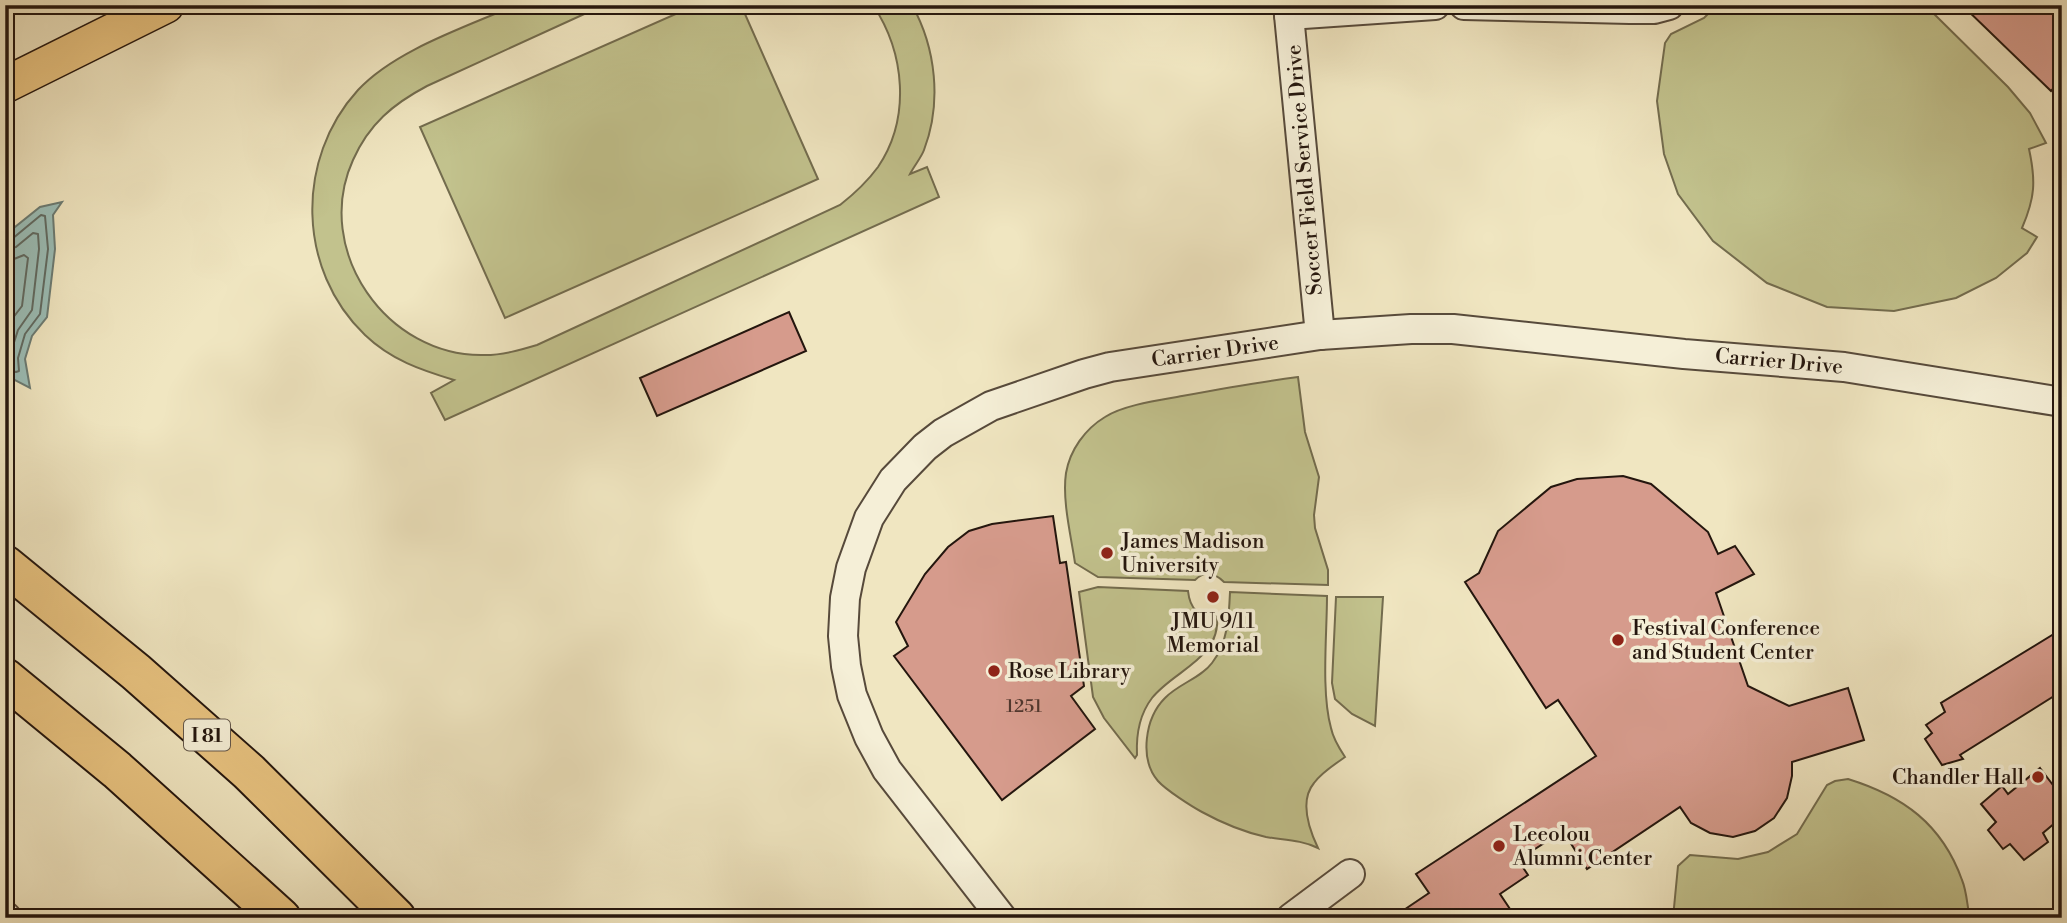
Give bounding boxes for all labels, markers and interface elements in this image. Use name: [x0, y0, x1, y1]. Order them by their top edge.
street label: Soccer Field Service Drive: [1281, 43, 1329, 296]
street label: Carrier Drive: [1150, 330, 1281, 374]
street label: Carrier Drive: [1714, 343, 1844, 381]
place label: James Madison University: [1120, 529, 1265, 579]
marker: James Madison University: [1099, 545, 1115, 561]
marker: JMU 9/11 Memorial: [1205, 589, 1221, 605]
place label: JMU 9/11 Memorial: [1167, 609, 1259, 659]
place label: Festival Conference and Student Center: [1632, 616, 1820, 666]
marker: Festival Conference and Student Center: [1610, 632, 1626, 648]
place label: Rose Library: [1008, 659, 1132, 685]
marker: Rose Library: [986, 663, 1002, 679]
house number: 1251: [1006, 695, 1042, 718]
road number: I 81: [184, 720, 230, 750]
place label: Chandler Hall: [1892, 765, 2024, 791]
marker: Chandler Hall: [2030, 769, 2046, 785]
place label: Leeolou Alumni Center: [1512, 822, 1652, 872]
marker: Leeolou Alumni Center: [1491, 838, 1507, 854]

